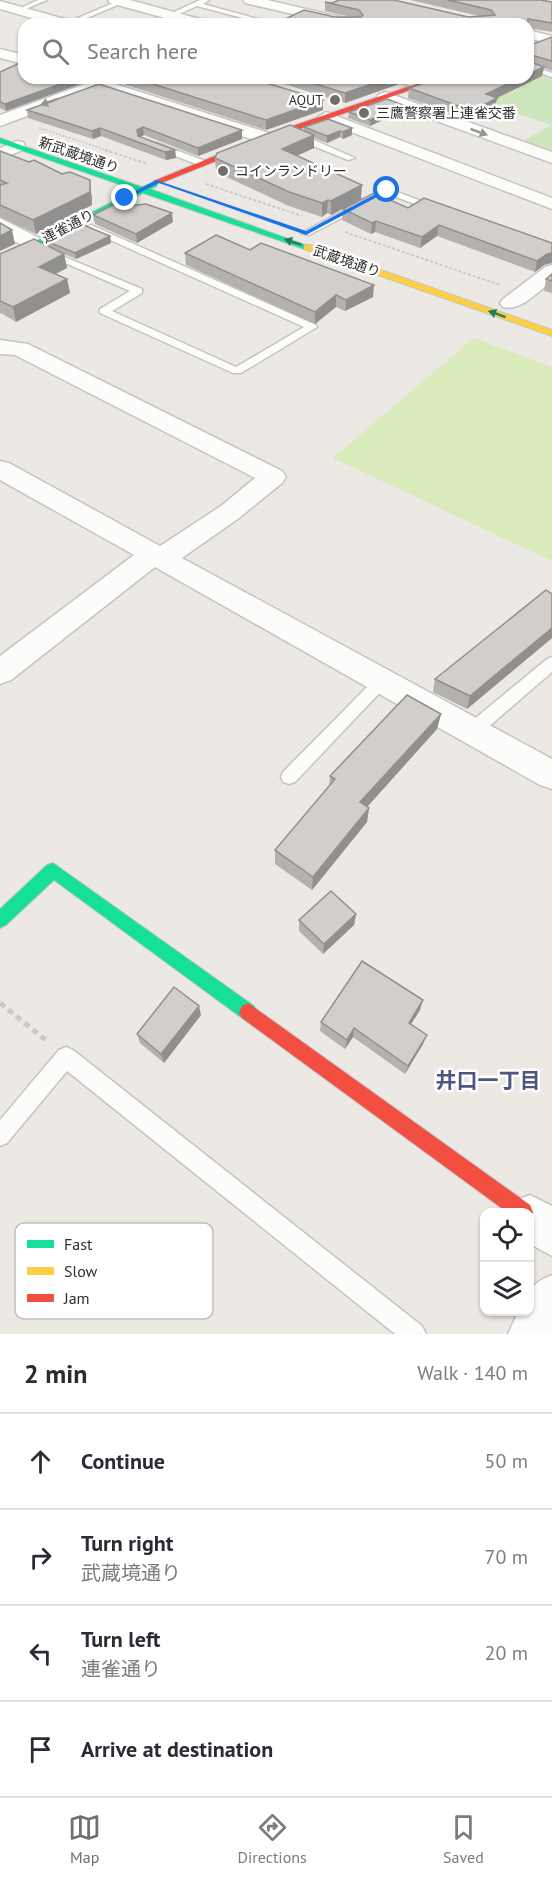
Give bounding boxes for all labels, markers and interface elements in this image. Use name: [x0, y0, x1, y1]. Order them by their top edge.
search box: [18, 18, 534, 84]
icon: search: [39, 35, 72, 68]
text: Search here: [87, 37, 198, 65]
place label: AQUT: [289, 91, 323, 109]
marker: AQUT: [328, 93, 342, 107]
one-way arrow: [40, 97, 58, 107]
place label: 三鷹警察署上連雀交番: [376, 104, 516, 122]
marker: 三鷹警察署上連雀交番: [357, 106, 371, 120]
one-way arrow: [470, 128, 488, 138]
street label: 新武蔵境通り: [36, 133, 122, 177]
place label: コインランドリー: [235, 162, 347, 180]
marker: コインランドリー: [216, 164, 230, 178]
route start: [373, 176, 399, 202]
route end: [111, 184, 137, 210]
street label: 連雀通り: [39, 205, 97, 247]
one-way arrow: [284, 237, 302, 247]
street label: 武蔵境通り: [311, 241, 383, 281]
one-way arrow: [488, 308, 506, 318]
district label: 井口一丁目: [436, 1067, 541, 1094]
map controls: [480, 1208, 534, 1316]
button: locate: [480, 1208, 534, 1262]
legend: [15, 1223, 213, 1319]
text: Fast: [64, 1234, 93, 1254]
text: Slow: [64, 1261, 98, 1281]
button: layers: [480, 1262, 534, 1316]
text: Jam: [63, 1288, 90, 1308]
text: 2 min: [24, 1357, 87, 1390]
text: Walk · 140 m: [417, 1360, 528, 1386]
icon: ahead: [24, 1445, 57, 1478]
text: Continue: [81, 1447, 165, 1475]
text: 50 m: [485, 1448, 528, 1474]
text: Turn right: [81, 1529, 173, 1557]
icon: right: [24, 1541, 57, 1574]
text: 70 m: [485, 1544, 528, 1570]
text: 武蔵境通り: [81, 1560, 181, 1586]
text: Turn left: [81, 1625, 161, 1653]
icon: left: [24, 1637, 57, 1670]
text: 20 m: [485, 1640, 528, 1666]
text: 連雀通り: [81, 1656, 161, 1682]
icon: arrive: [24, 1733, 57, 1766]
text: Arrive at destination: [81, 1735, 273, 1763]
tab: Map: [68, 1811, 101, 1867]
tab: Directions: [238, 1811, 307, 1867]
tab: Saved: [443, 1811, 484, 1867]

